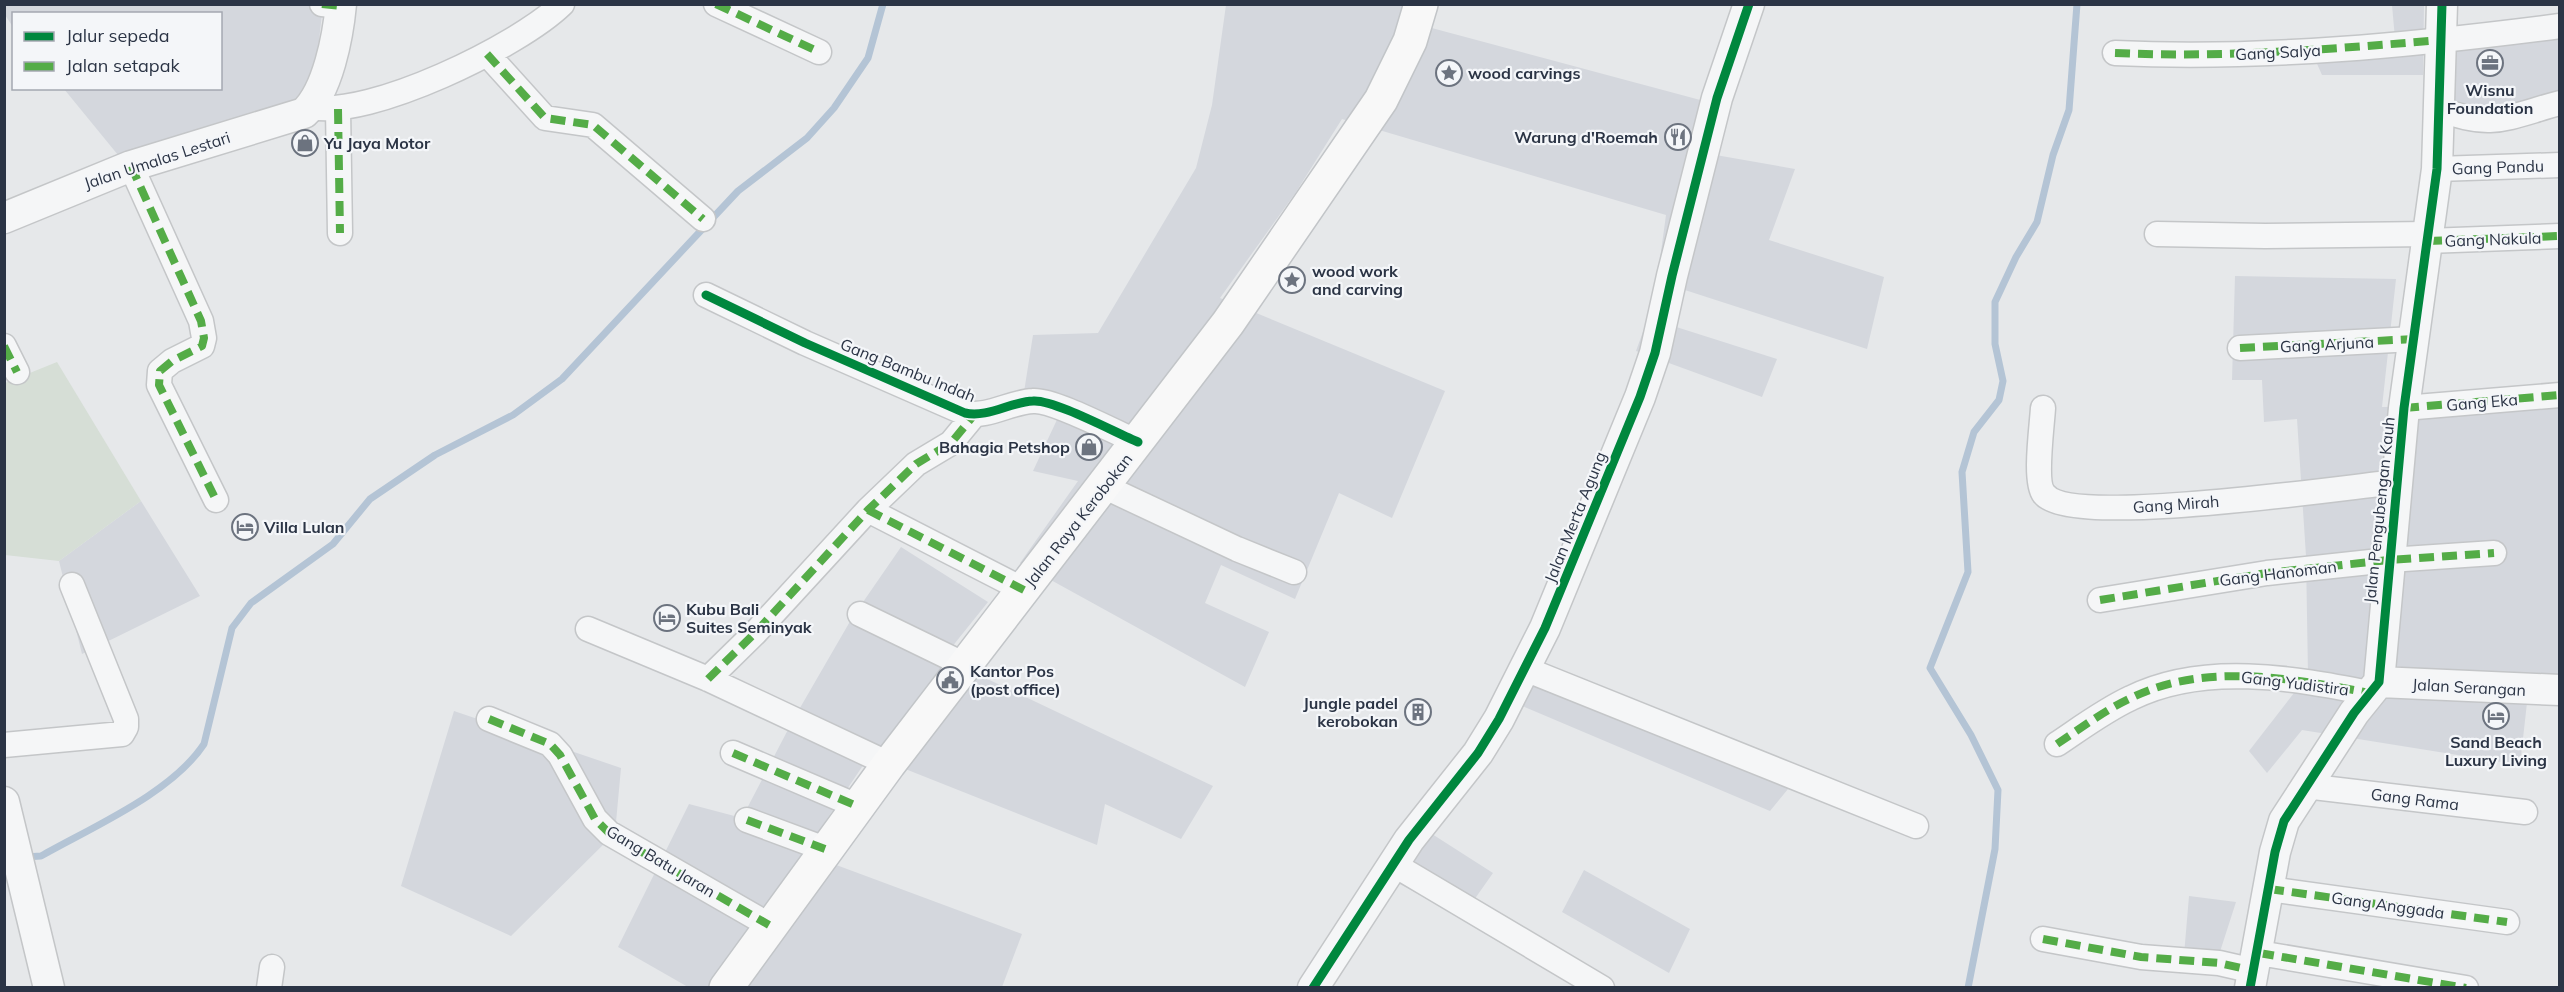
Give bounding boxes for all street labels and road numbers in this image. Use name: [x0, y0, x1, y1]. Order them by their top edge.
street label: Gang Salya: [2235, 40, 2321, 64]
street label: Jalan Umalas Lestari: [81, 127, 233, 193]
street label: Gang Pandu: [2452, 155, 2544, 179]
street label: Gang Nakula: [2444, 227, 2542, 251]
street label: Gang Arjuna: [2279, 332, 2375, 356]
street label: Gang Bambu Indah: [837, 334, 979, 406]
street label: Gang Eka: [2445, 389, 2519, 415]
street label: Jalan Pengubengan Kauh: [2359, 416, 2399, 604]
street label: Jalan Raya Kerobokan: [1020, 449, 1136, 591]
street label: Jalan Merta Agung: [1540, 449, 1610, 585]
street label: Gang Mirah: [2132, 491, 2220, 517]
street label: Gang Hanoman: [2218, 556, 2338, 590]
street label: Gang Yudistira: [2240, 666, 2350, 700]
street label: Jalan Serangan: [2412, 674, 2526, 700]
street label: Gang Rama: [2370, 784, 2460, 814]
street label: Gang Batu Jaran: [603, 821, 719, 901]
street label: Gang Anggada: [2330, 887, 2446, 923]

